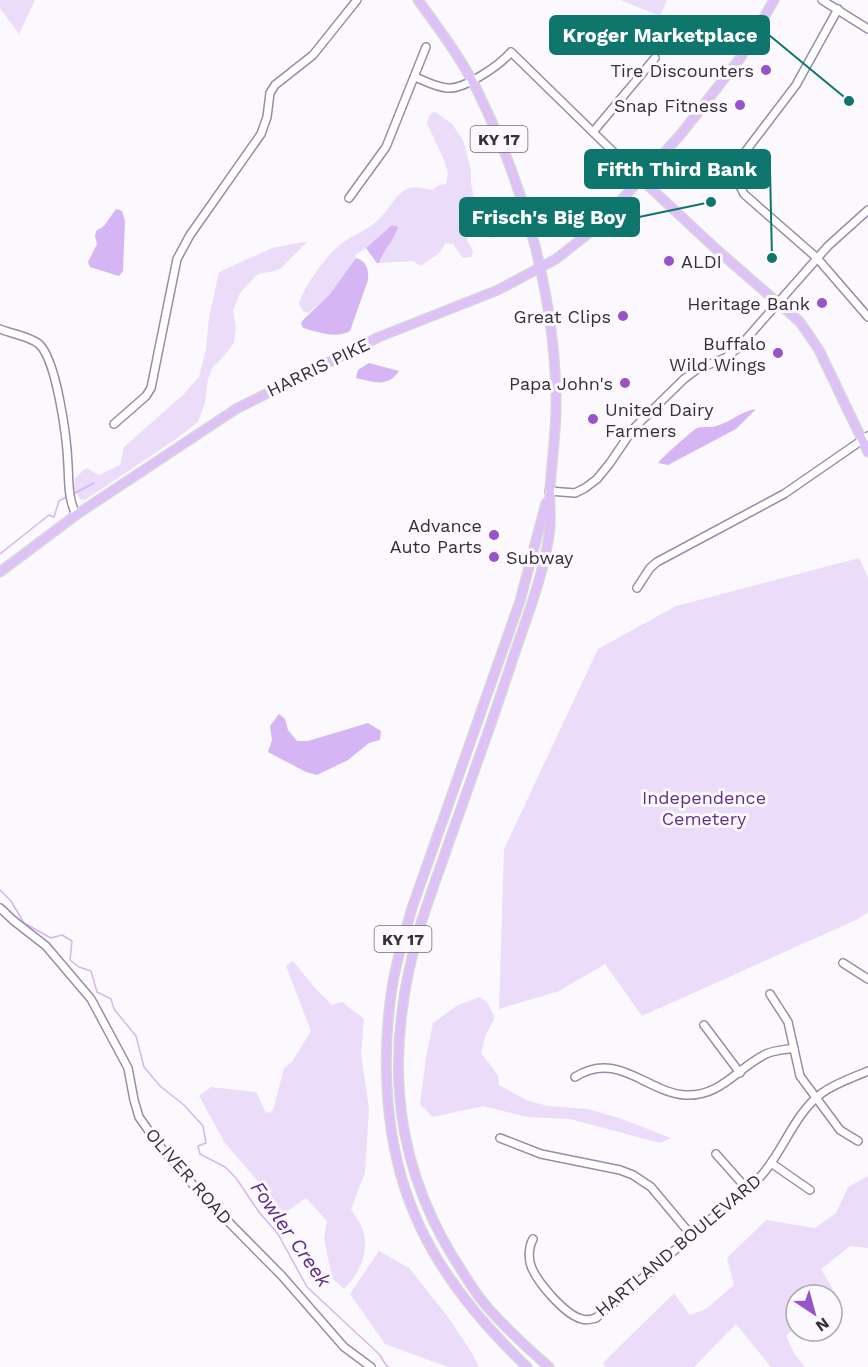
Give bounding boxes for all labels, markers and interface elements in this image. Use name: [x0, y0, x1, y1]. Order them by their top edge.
callout: Kroger Marketplace: [550, 16, 769, 54]
text: Kroger Marketplace: [562, 23, 758, 47]
place label: Tire Discounters: [611, 60, 754, 81]
marker: Tire Discounters: [759, 63, 773, 77]
place label: Snap Fitness: [614, 95, 728, 116]
marker: Snap Fitness: [733, 98, 747, 112]
road number: KY 17: [470, 126, 528, 152]
callout: Fifth Third Bank: [585, 150, 770, 188]
text: Fifth Third Bank: [597, 157, 758, 181]
callout: Frisch's Big Boy: [460, 198, 639, 236]
text: Frisch's Big Boy: [472, 205, 627, 229]
place label: ALDI: [681, 251, 722, 272]
marker: ALDI: [662, 254, 676, 268]
place label: Heritage Bank: [687, 293, 810, 314]
marker: Heritage Bank: [815, 296, 829, 310]
place label: Great Clips: [514, 306, 611, 327]
marker: Great Clips: [616, 309, 630, 323]
street label: HARRIS PIKE: [263, 333, 373, 401]
place label: Buffalo Wild Wings: [669, 333, 766, 375]
marker: Buffalo Wild Wings: [771, 346, 785, 360]
place label: Papa John's: [509, 373, 613, 394]
marker: Papa John's: [618, 376, 632, 390]
place label: United Dairy Farmers: [605, 399, 714, 441]
marker: United Dairy Farmers: [586, 412, 600, 426]
place label: Advance Auto Parts: [390, 515, 482, 557]
marker: Advance Auto Parts: [487, 528, 501, 542]
place label: Subway: [506, 547, 574, 568]
marker: Subway: [487, 550, 501, 564]
park label: Independence Cemetery: [642, 787, 766, 829]
road number: KY 17: [374, 926, 432, 952]
street label: OLIVER ROAD: [142, 1124, 236, 1228]
street label: HARTLAND BOULEVARD: [591, 1169, 765, 1321]
water label: Fowler Creek: [246, 1176, 337, 1292]
north arrow: [784, 1283, 844, 1343]
text: N: [812, 1314, 833, 1336]

